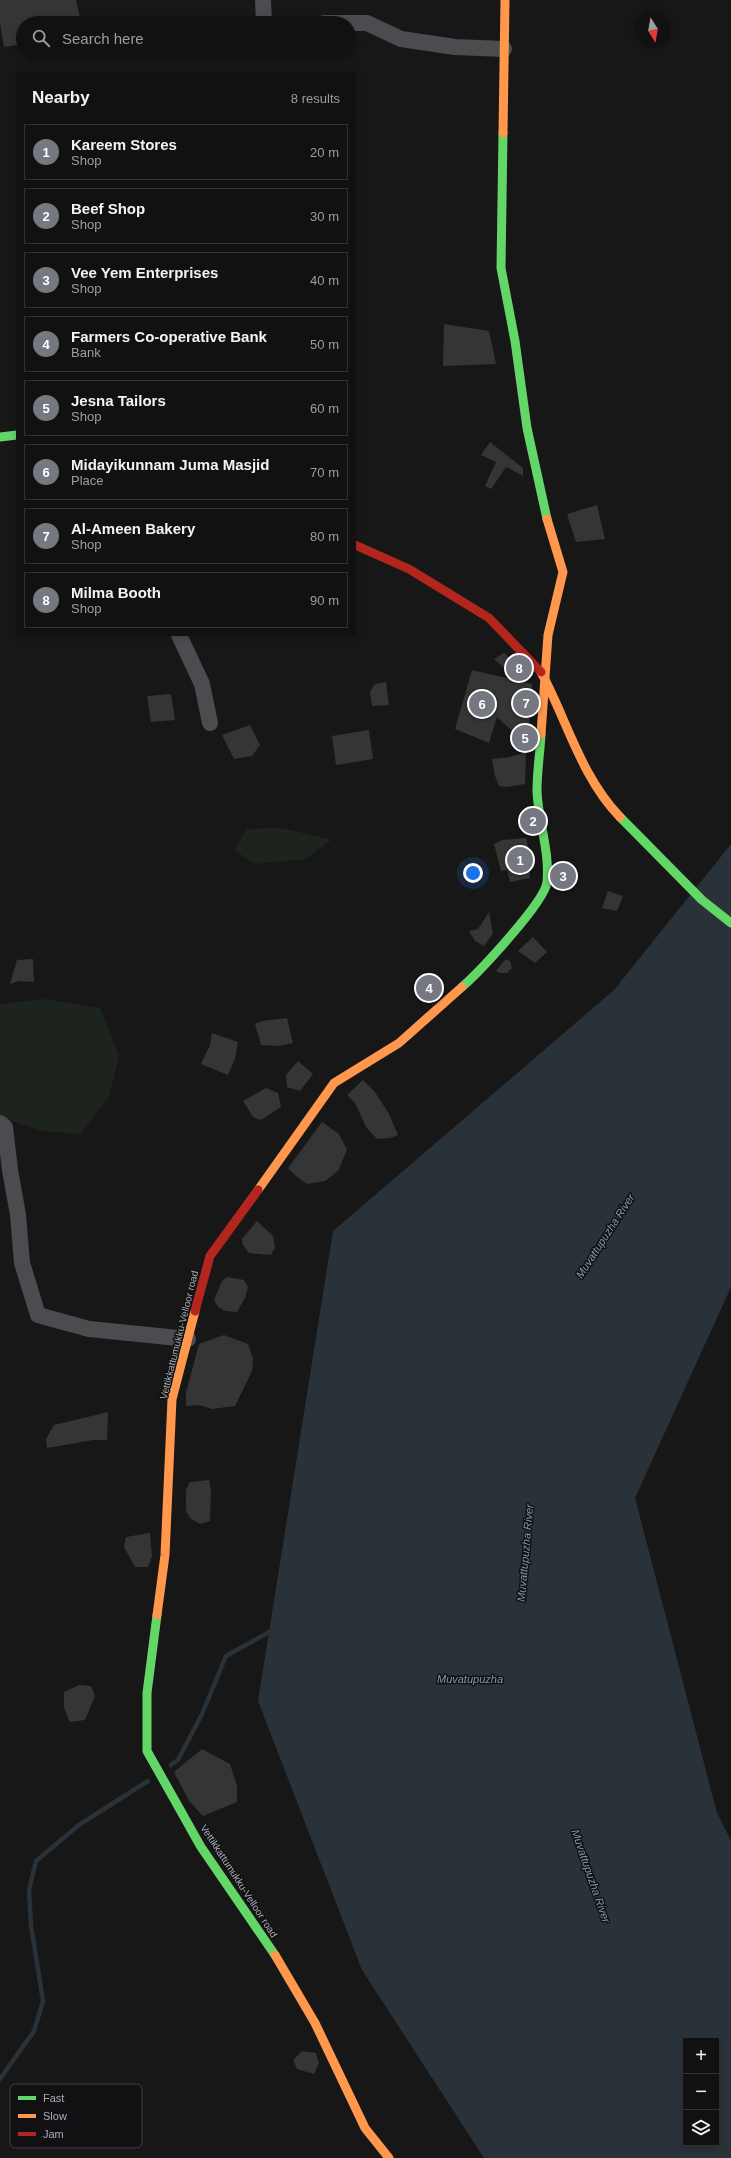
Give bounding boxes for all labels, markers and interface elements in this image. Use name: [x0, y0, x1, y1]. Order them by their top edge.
north arrow: [635, 12, 671, 48]
search box: [16, 16, 356, 60]
icon: search: [30, 27, 52, 49]
text: Search here: [62, 30, 144, 47]
text: Nearby: [32, 88, 90, 107]
text: 8 results: [291, 91, 340, 106]
text: Kareem Stores: [71, 136, 177, 153]
text: 1: [42, 145, 50, 160]
text: 20 m: [310, 145, 339, 160]
text: Shop: [71, 153, 101, 168]
text: Beef Shop: [71, 200, 145, 217]
text: 2: [42, 209, 50, 224]
text: 30 m: [310, 209, 339, 224]
text: Shop: [71, 217, 101, 232]
text: Vee Yem Enterprises: [71, 264, 218, 281]
text: 3: [42, 273, 50, 288]
text: 40 m: [310, 273, 339, 288]
text: Shop: [71, 281, 101, 296]
text: Farmers Co-operative Bank: [71, 328, 267, 345]
text: 4: [42, 337, 50, 352]
text: 50 m: [310, 337, 339, 352]
text: Bank: [71, 345, 101, 360]
text: Jesna Tailors: [71, 392, 166, 409]
text: 5: [42, 401, 50, 416]
text: 60 m: [310, 401, 339, 416]
text: Shop: [71, 409, 101, 424]
text: Midayikunnam Juma Masjid: [71, 456, 269, 473]
text: 6: [42, 465, 50, 480]
text: 70 m: [310, 465, 339, 480]
text: Place: [71, 473, 104, 488]
text: Al-Ameen Bakery: [71, 520, 195, 537]
text: 7: [42, 529, 50, 544]
text: 80 m: [310, 529, 339, 544]
text: Shop: [71, 537, 101, 552]
text: Milma Booth: [71, 584, 161, 601]
text: 8: [42, 593, 50, 608]
text: 90 m: [310, 593, 339, 608]
text: Shop: [71, 601, 101, 616]
pin: 8: [506, 653, 532, 683]
pin: 7: [513, 688, 539, 718]
pin: 6: [469, 689, 495, 719]
pin: 5: [512, 723, 538, 753]
pin: 2: [520, 806, 546, 836]
pin: 1: [507, 845, 533, 875]
pin: 3: [550, 861, 576, 891]
your location: [463, 863, 483, 883]
pin: 4: [416, 973, 442, 1003]
water label: Muvattupuzha River: [573, 1191, 637, 1280]
street label: Vettikkattumukku-Velloor road: [158, 1269, 200, 1401]
water label: Muvattupuzha River: [515, 1502, 535, 1602]
water label: Muvatupuzha: [437, 1673, 503, 1685]
street label: Vettikkattumukku-Velloor road: [198, 1823, 280, 1939]
water label: Muvattupuzha River: [569, 1828, 613, 1925]
map controls: [683, 2038, 719, 2146]
button: +: [683, 2038, 719, 2074]
button: −: [683, 2074, 719, 2110]
legend: [10, 2084, 142, 2148]
text: Fast: [43, 2092, 64, 2104]
text: Slow: [43, 2110, 67, 2122]
button: layers: [683, 2110, 719, 2146]
text: Jam: [43, 2128, 64, 2140]

